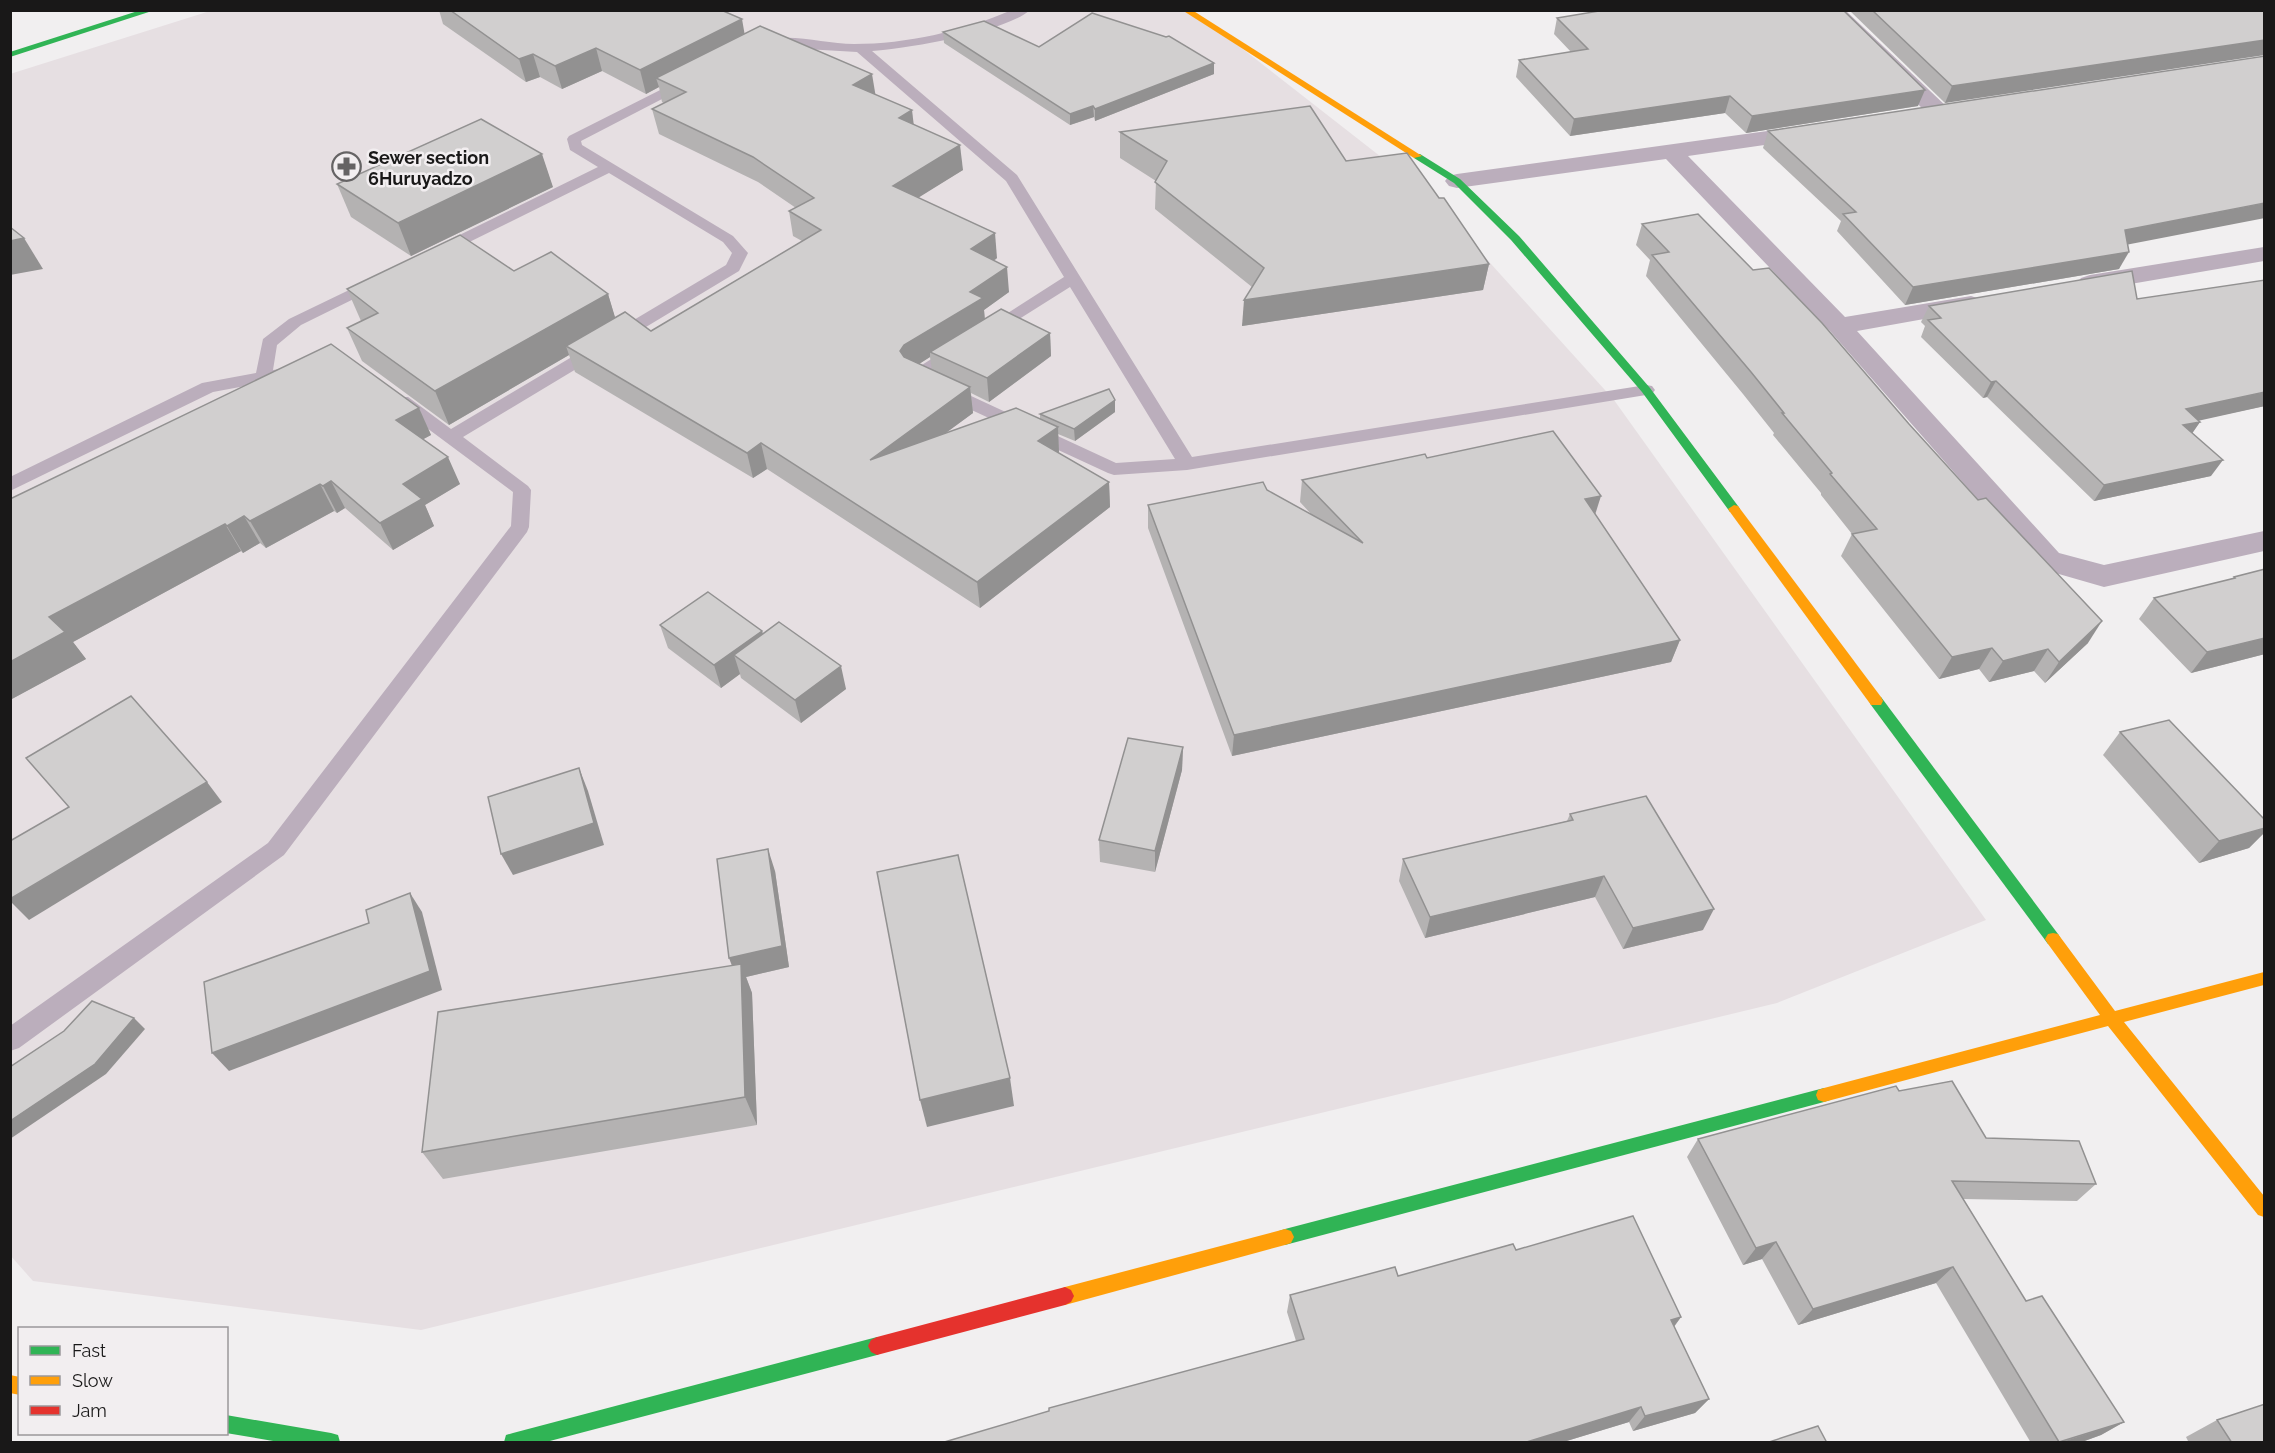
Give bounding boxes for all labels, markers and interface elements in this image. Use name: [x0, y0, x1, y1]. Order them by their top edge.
place label: Sewer section 6Huruyadzo: [368, 147, 489, 189]
pharmacy icon: Sewer section 6Huruyadzo: [331, 151, 363, 183]
legend: [18, 1327, 228, 1435]
text: Fast: [72, 1340, 106, 1361]
text: Slow: [72, 1370, 113, 1391]
text: Jam: [72, 1400, 107, 1421]

